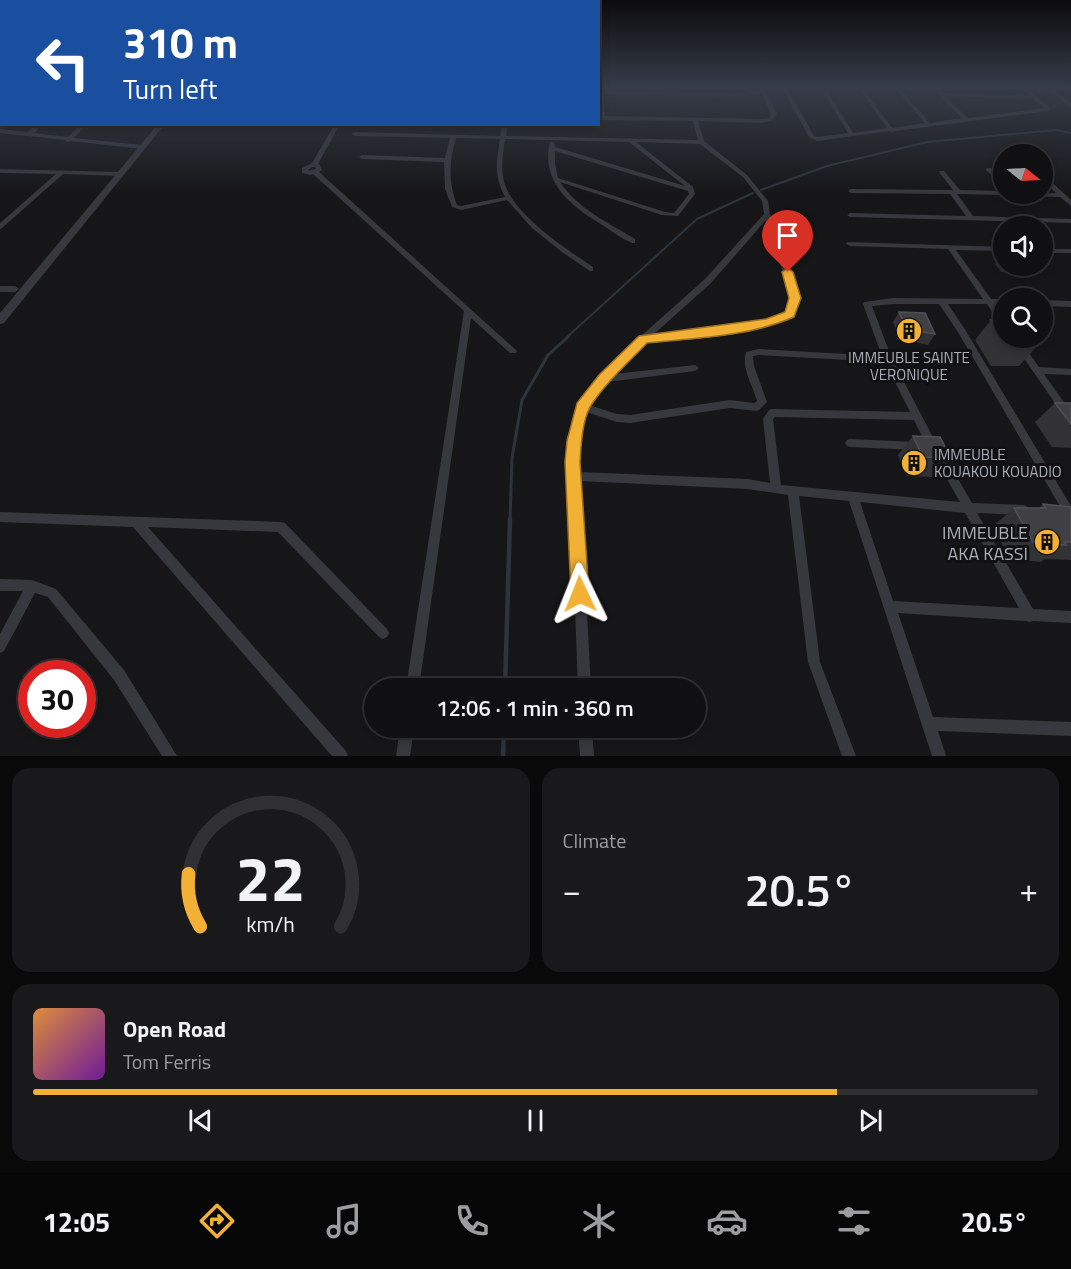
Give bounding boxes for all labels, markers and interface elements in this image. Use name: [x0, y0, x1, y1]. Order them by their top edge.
text: 310 m: [123, 10, 238, 74]
icon: left: [24, 24, 102, 102]
text: Turn left: [123, 68, 217, 109]
north arrow: [993, 144, 1053, 204]
map controls: [993, 144, 1053, 348]
pin: [762, 210, 813, 272]
button: sound: [993, 216, 1053, 276]
icon: arrive: [771, 219, 804, 252]
button: search: [993, 288, 1053, 348]
building icon: IMMEUBLE SAINTE VERONIQUE: [894, 316, 924, 346]
place label: IMMEUBLE SAINTE VERONIQUE: [848, 346, 970, 386]
place label: IMMEUBLE KOUAKOU KOUADIO: [934, 443, 1062, 483]
building icon: IMMEUBLE KOUAKOU KOUADIO: [899, 448, 929, 478]
place label: IMMEUBLE AKA KASSI: [942, 519, 1028, 567]
building icon: IMMEUBLE AKA KASSI: [1032, 527, 1062, 557]
position arrow: [548, 562, 612, 626]
speed limit sign: 30: [18, 660, 96, 738]
text: 12:06 · 1 min · 360 m: [436, 691, 634, 725]
text: Climate: [563, 825, 626, 856]
text: 22: [236, 830, 306, 925]
text: 20.5°: [744, 855, 856, 923]
text: −: [563, 865, 581, 915]
text: +: [1020, 865, 1038, 915]
text: km/h: [246, 908, 295, 940]
text: Open Road: [123, 1012, 226, 1046]
text: Tom Ferris: [123, 1046, 211, 1077]
icon: previous: [184, 1104, 217, 1137]
icon: pause: [519, 1104, 552, 1137]
icon: next: [854, 1104, 887, 1137]
icon: directions: [196, 1200, 238, 1242]
icon: music: [323, 1200, 365, 1242]
icon: phone: [451, 1200, 493, 1242]
icon: climate: [578, 1200, 620, 1242]
icon: car: [706, 1200, 748, 1242]
icon: filters: [833, 1200, 875, 1242]
text: 12:05: [43, 1201, 110, 1242]
text: 20.5°: [961, 1201, 1028, 1242]

